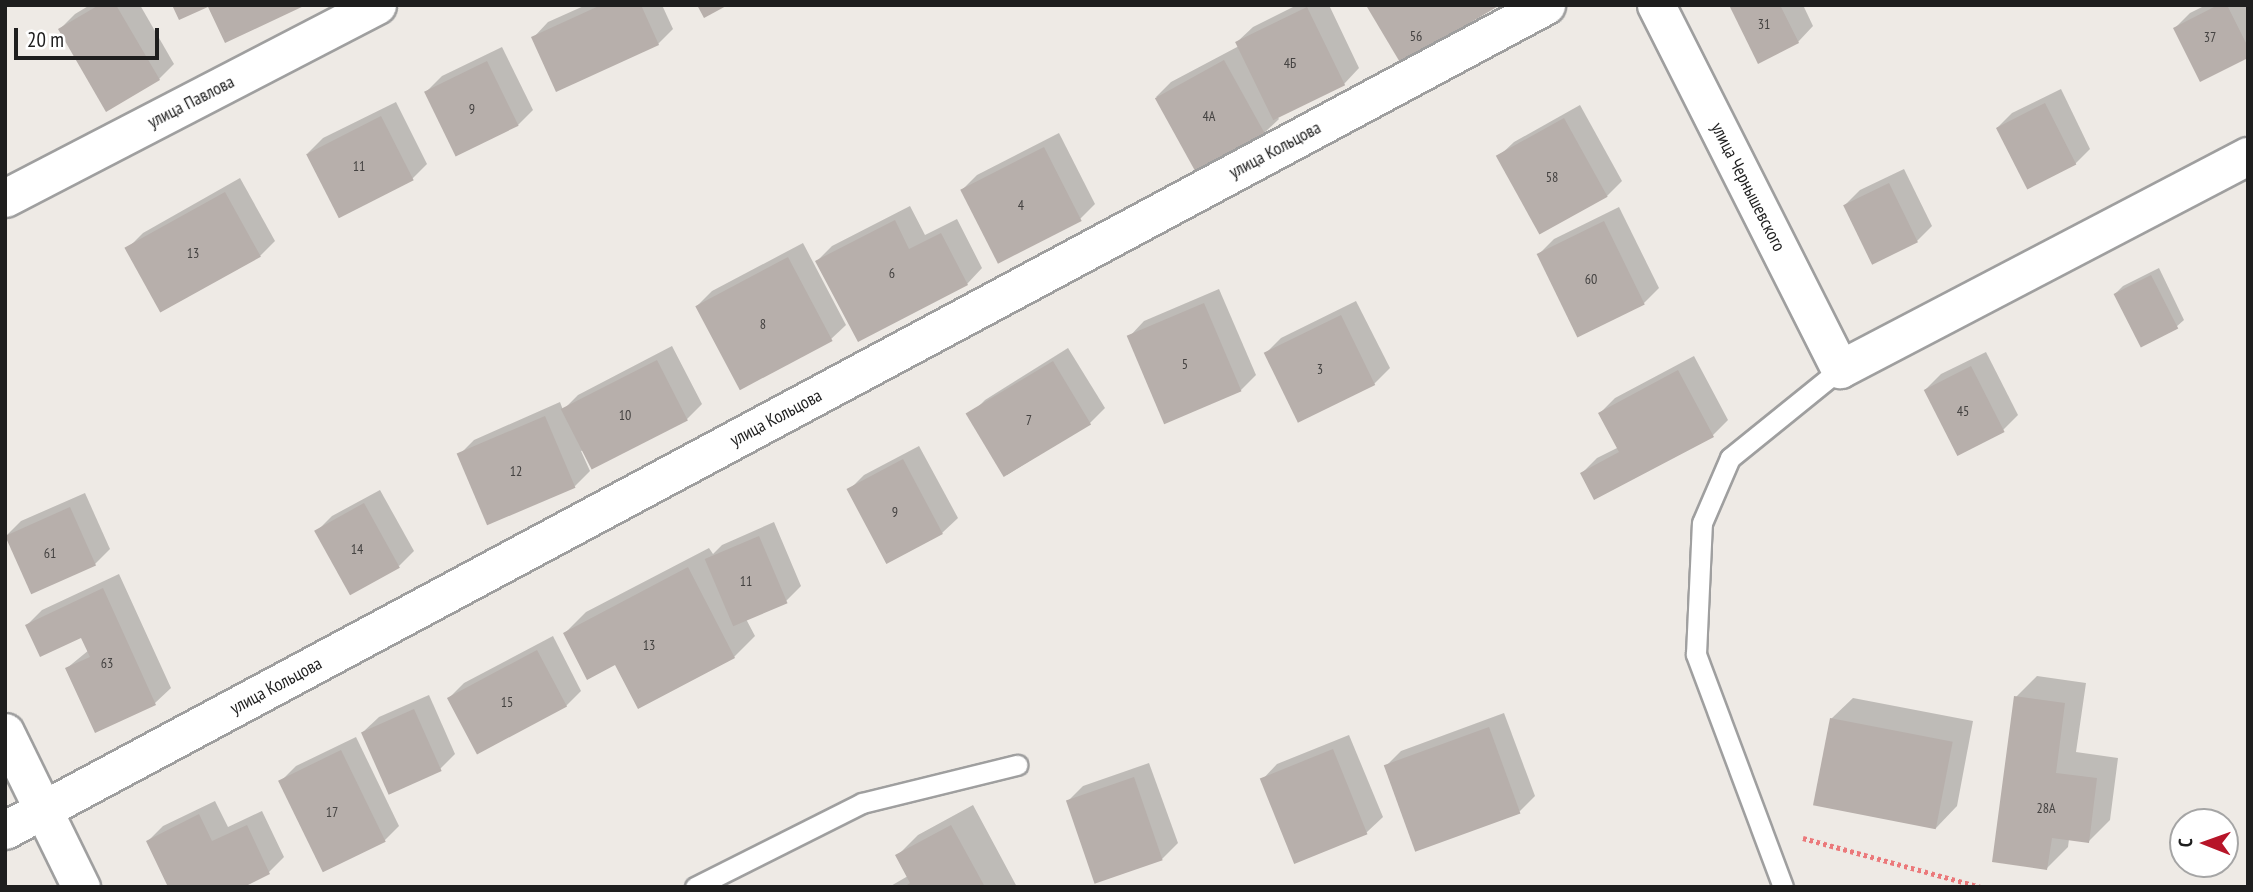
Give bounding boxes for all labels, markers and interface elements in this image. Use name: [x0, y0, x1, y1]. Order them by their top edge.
scale bar: [18, 14, 163, 58]
house number: 31: [1758, 16, 1770, 32]
text: 20 m: [27, 26, 64, 53]
house number: 56: [1410, 28, 1422, 44]
house number: 37: [2204, 29, 2216, 45]
house number: 4Б: [1284, 55, 1296, 71]
street label: улица Павлова: [144, 71, 238, 133]
house number: 9: [469, 101, 475, 117]
house number: 4А: [1203, 108, 1215, 124]
street label: улица Кольцова: [1225, 117, 1325, 183]
street label: улица Чернышевского: [1706, 119, 1790, 255]
house number: 11: [353, 158, 365, 174]
house number: 58: [1546, 169, 1558, 185]
house number: 4: [1018, 197, 1024, 213]
house number: 13: [187, 245, 199, 261]
house number: 6: [889, 265, 895, 281]
house number: 60: [1585, 271, 1597, 287]
house number: 8: [760, 316, 766, 332]
house number: 5: [1182, 356, 1188, 372]
house number: 3: [1317, 361, 1323, 377]
street label: улица Кольцова: [726, 385, 826, 451]
house number: 45: [1957, 403, 1969, 419]
house number: 10: [619, 407, 631, 423]
house number: 7: [1026, 412, 1032, 428]
house number: 12: [510, 463, 522, 479]
house number: 9: [892, 504, 898, 520]
house number: 14: [351, 541, 363, 557]
house number: 61: [44, 545, 56, 561]
house number: 11: [740, 573, 752, 589]
house number: 13: [643, 637, 655, 653]
street label: улица Кольцова: [226, 653, 326, 719]
house number: 63: [101, 655, 113, 671]
house number: 15: [501, 694, 513, 710]
house number: 28А: [2036, 800, 2056, 816]
house number: 17: [326, 804, 338, 820]
north arrow: [2169, 808, 2239, 878]
text: С: [2173, 838, 2197, 847]

